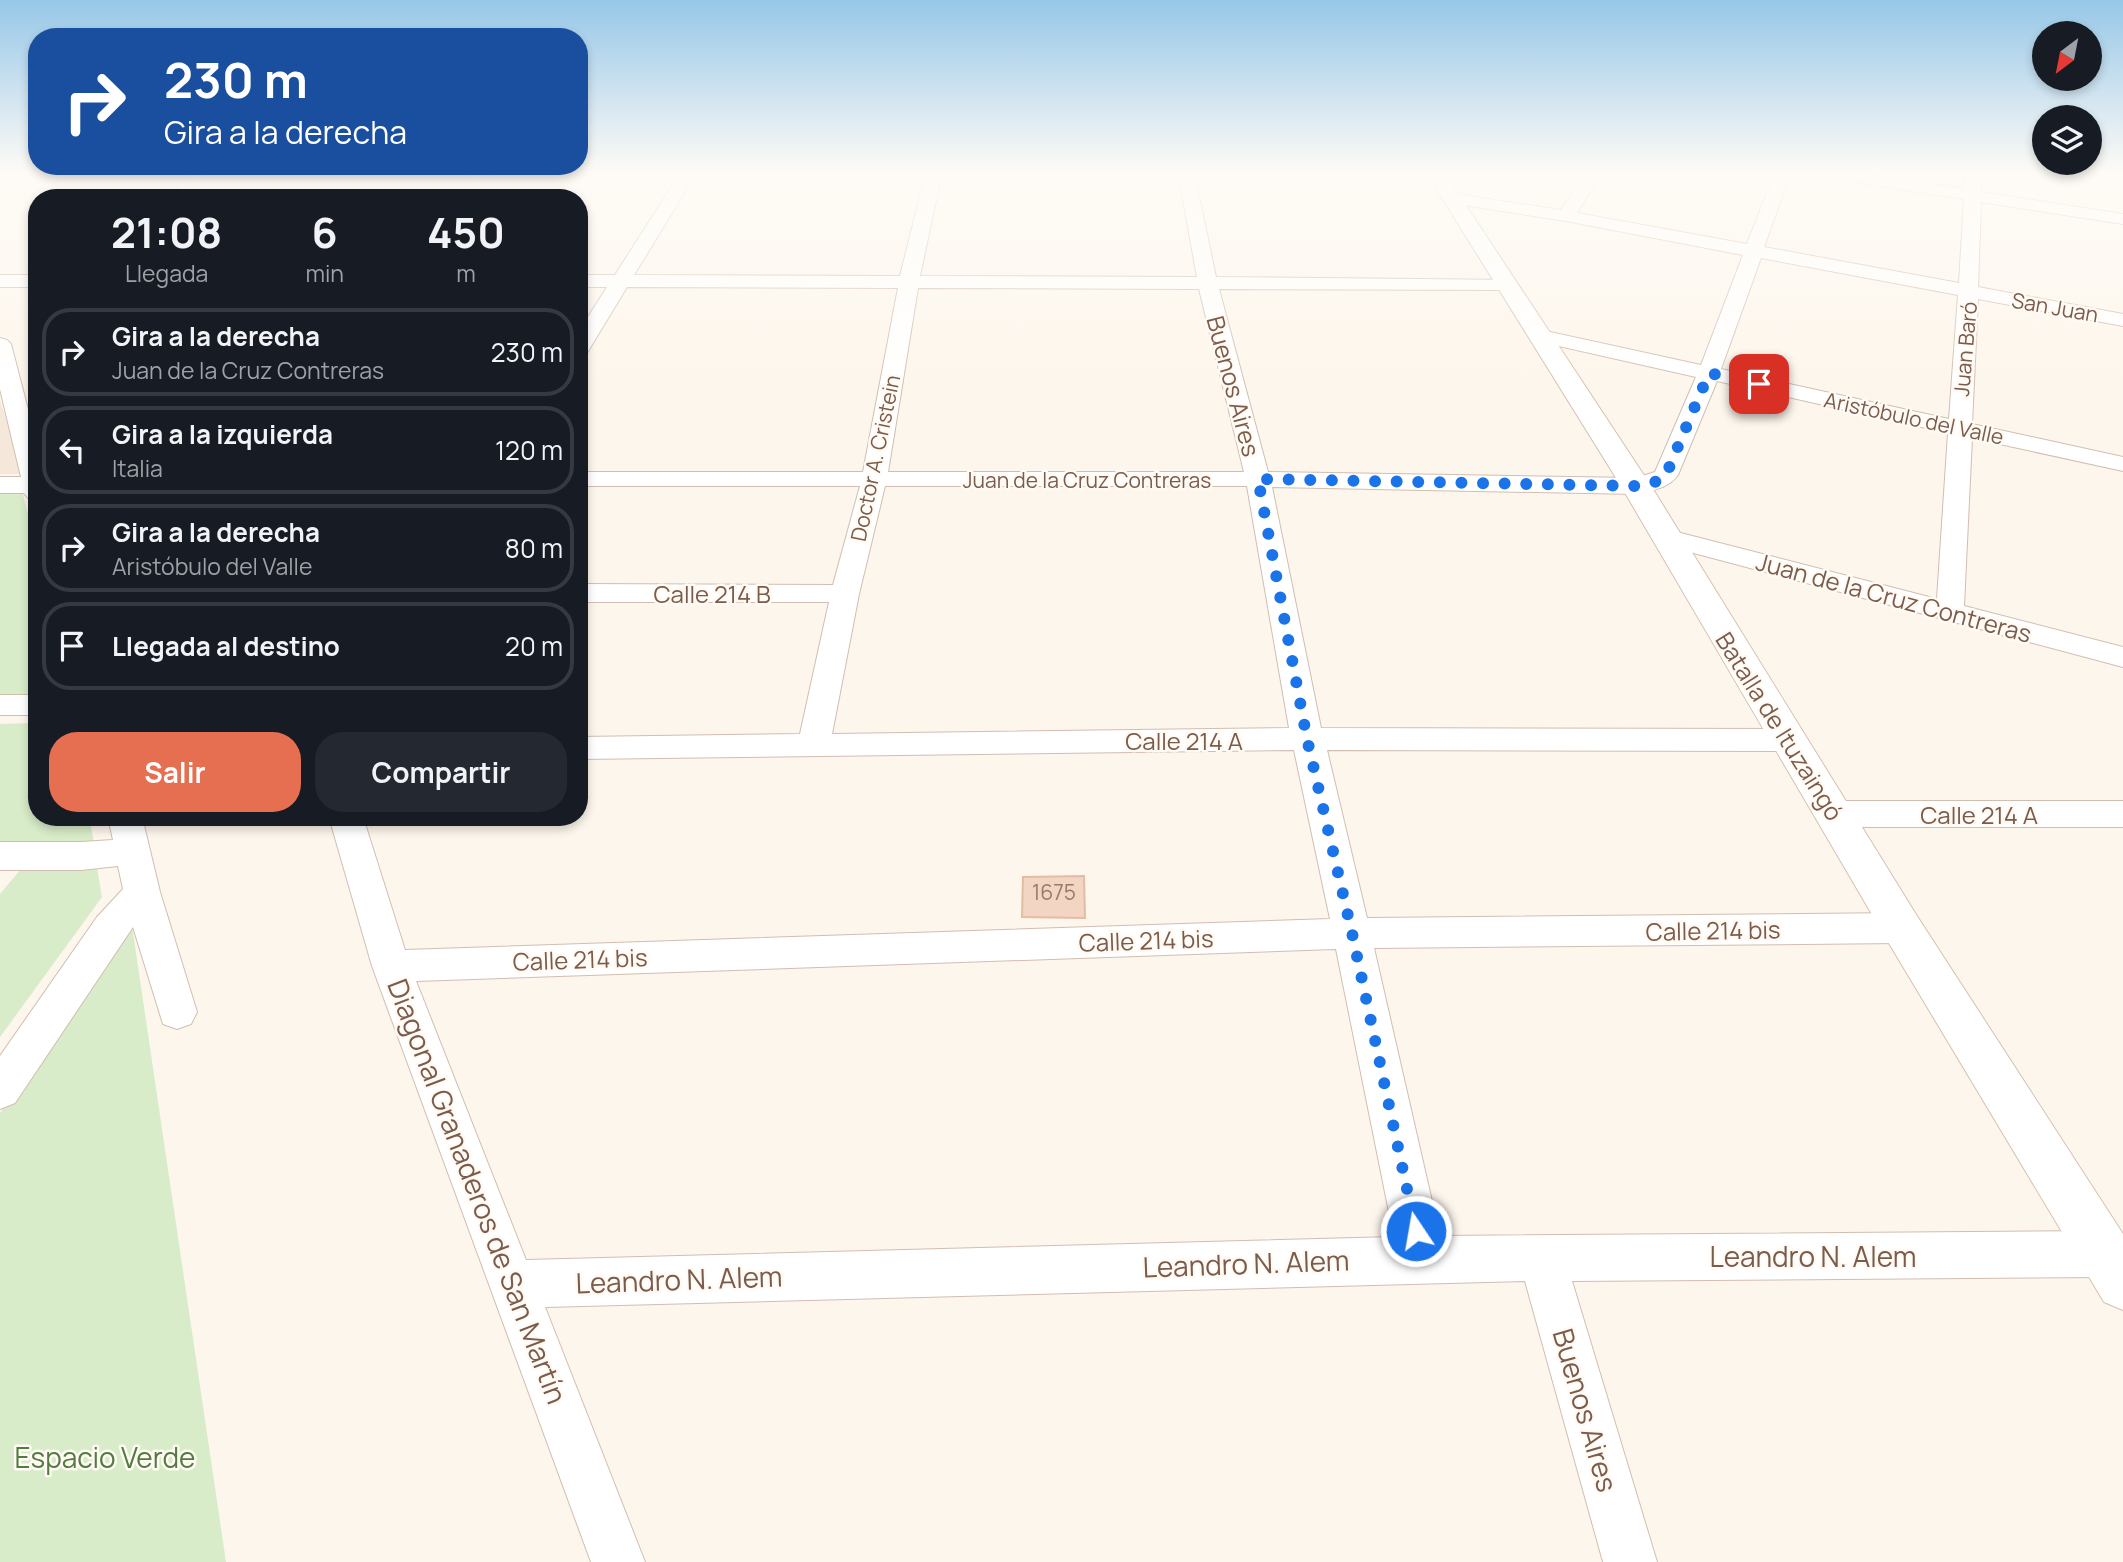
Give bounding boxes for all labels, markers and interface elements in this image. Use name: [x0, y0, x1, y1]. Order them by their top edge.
north arrow: [2032, 21, 2102, 91]
map controls: [2032, 21, 2102, 175]
text: 230 m: [164, 46, 308, 113]
icon: right: [49, 56, 140, 147]
button: layers: [2032, 105, 2102, 175]
text: Gira a la derecha: [164, 110, 407, 154]
text: 21:08: [111, 203, 222, 261]
text: 6: [312, 203, 338, 261]
text: 450: [427, 203, 505, 261]
text: Llegada: [125, 257, 208, 289]
text: min: [305, 257, 344, 289]
text: m: [456, 257, 476, 289]
street label: San Juan: [2009, 286, 2101, 328]
street label: Juan Baró: [1947, 301, 1983, 397]
street label: Buenos Aires: [1199, 312, 1269, 460]
text: Gira a la derecha: [112, 318, 320, 354]
icon: right: [53, 333, 91, 371]
text: 230 m: [491, 334, 563, 370]
text: Juan de la Cruz Contreras: [112, 354, 384, 386]
pin: [1729, 354, 1789, 414]
icon: arrive: [1740, 365, 1778, 403]
street label: Doctor A. Cristein: [844, 372, 906, 544]
street label: Aristóbulo del Valle: [1822, 385, 2006, 451]
text: Gira a la izquierda: [112, 416, 333, 452]
icon: left: [53, 431, 91, 469]
text: 120 m: [495, 432, 563, 468]
text: Italia: [112, 452, 163, 484]
street label: Juan de la Cruz Contreras: [963, 466, 1211, 494]
text: Gira a la derecha: [112, 514, 320, 550]
icon: right: [53, 529, 91, 567]
text: 80 m: [505, 530, 563, 566]
street label: Juan de la Cruz Contreras: [1753, 544, 2035, 650]
text: Aristóbulo del Valle: [112, 550, 312, 582]
street label: Calle 214 B: [653, 577, 771, 610]
street label: Batalla de Ituzaingó: [1709, 625, 1851, 827]
icon: arrive: [53, 627, 91, 665]
text: Llegada al destino: [112, 628, 340, 664]
text: 20 m: [505, 628, 563, 664]
street label: Calle 214 A: [1125, 724, 1243, 757]
button: Salir: [49, 732, 301, 812]
button: Compartir: [315, 732, 567, 812]
street label: Calle 214 A: [1920, 798, 2038, 831]
house number: 1675: [1032, 878, 1076, 906]
street label: Calle 214 bis: [1645, 912, 1781, 948]
street label: Calle 214 bis: [1078, 921, 1214, 959]
street label: Calle 214 bis: [512, 940, 648, 978]
street label: Diagonal Granaderos de San Martín: [379, 973, 577, 1409]
position arrow: [1379, 1194, 1453, 1268]
street label: Leandro N. Alem: [1710, 1237, 1916, 1275]
street label: Leandro N. Alem: [1142, 1240, 1350, 1286]
street label: Leandro N. Alem: [575, 1256, 783, 1302]
street label: Buenos Aires: [1545, 1324, 1627, 1496]
park label: Espacio Verde: [15, 1438, 195, 1476]

